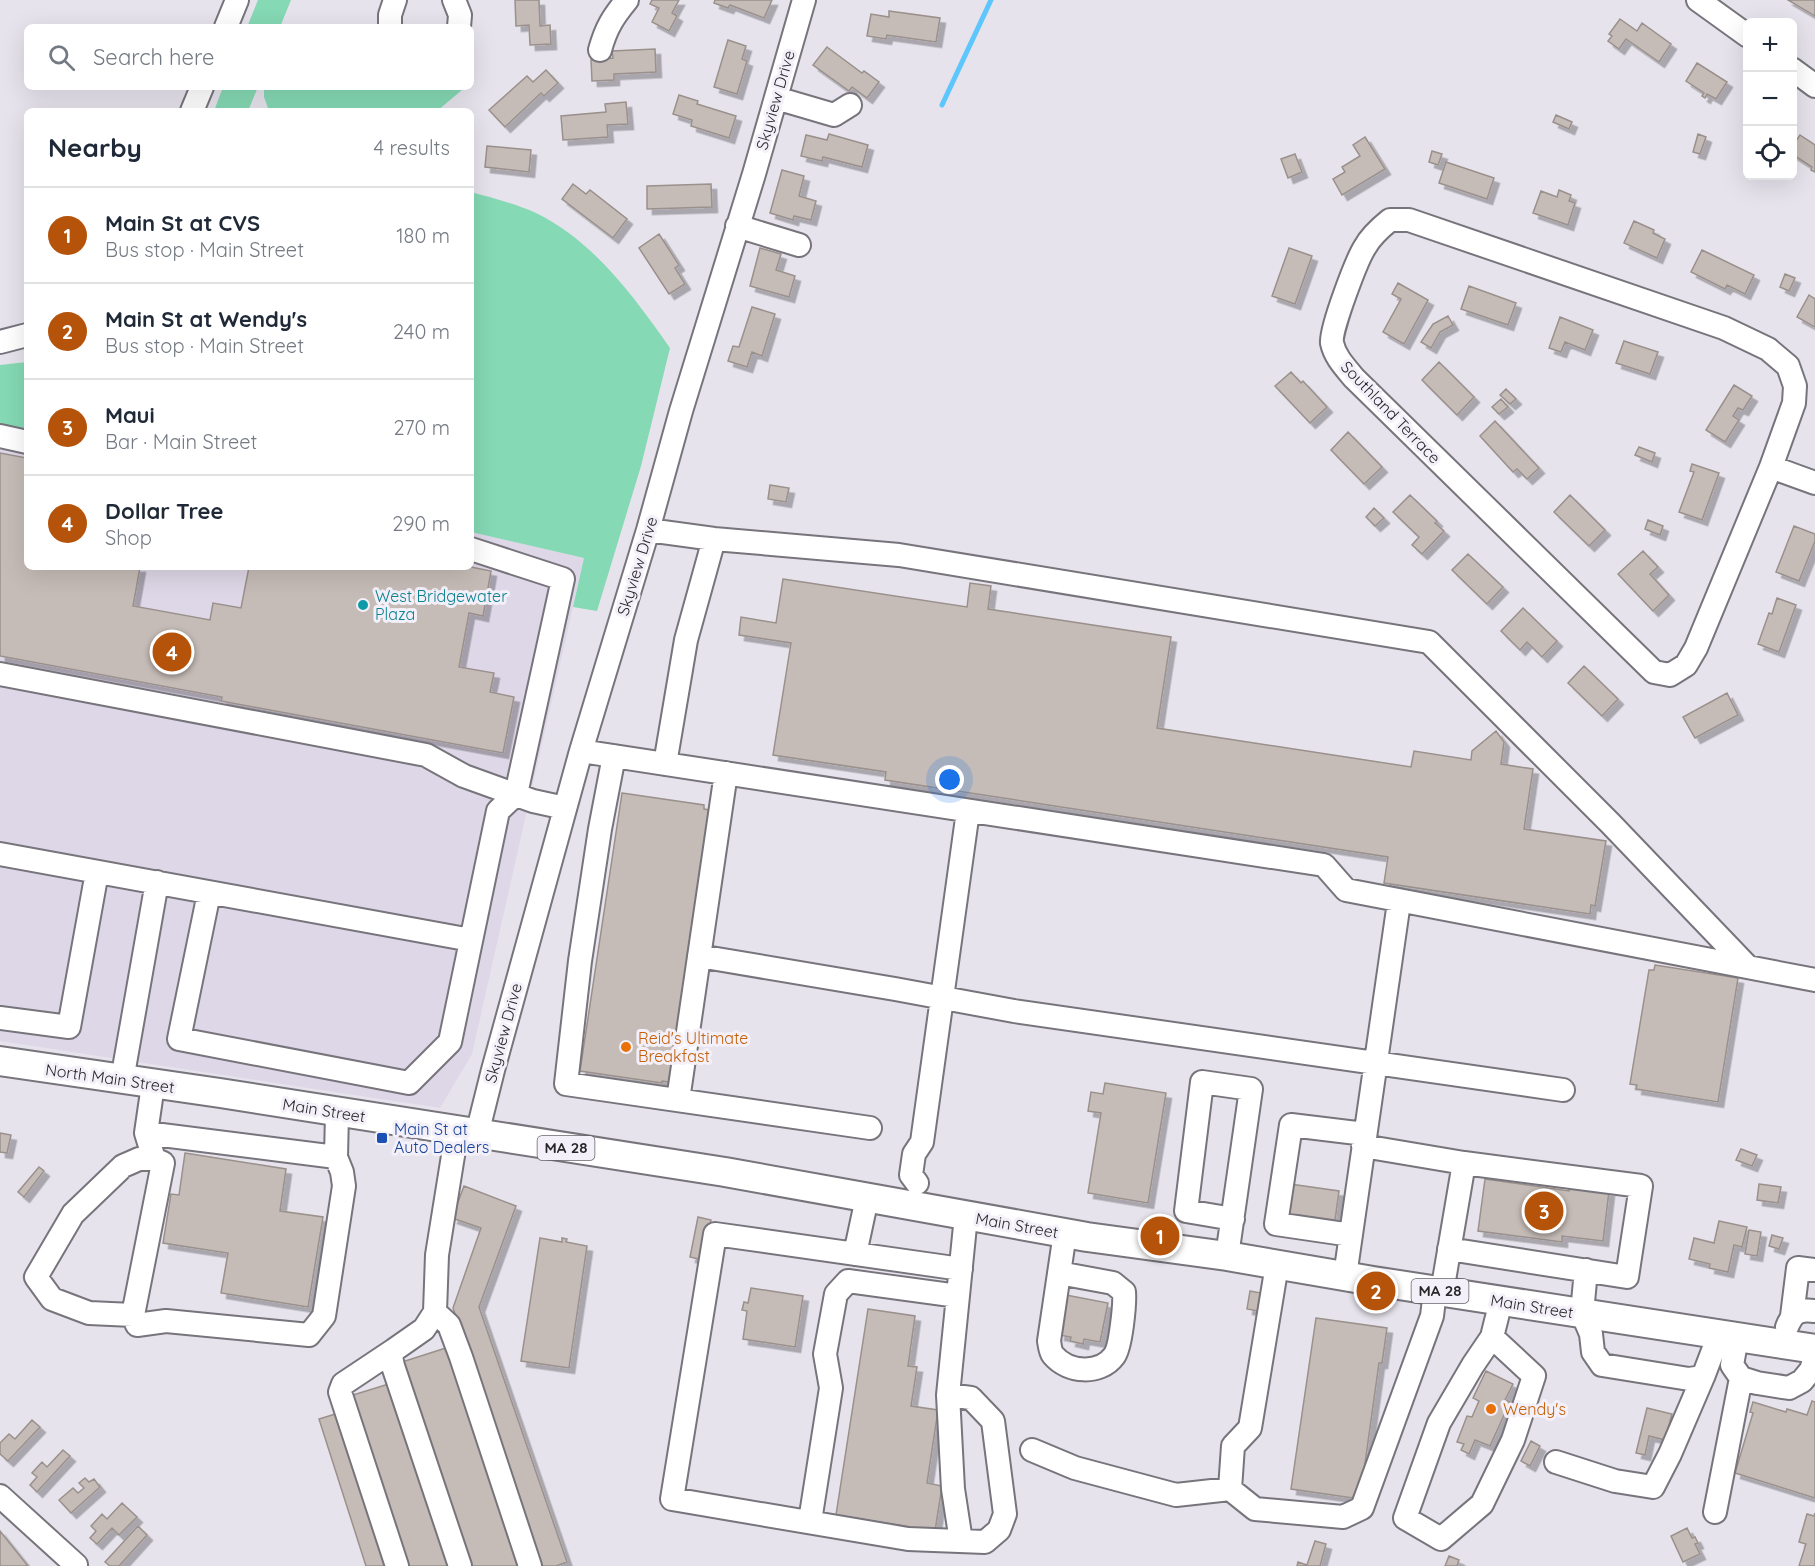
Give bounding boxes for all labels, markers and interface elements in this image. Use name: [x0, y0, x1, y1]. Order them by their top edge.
map controls: [1743, 18, 1797, 180]
button: +: [1743, 18, 1797, 72]
search box: [24, 24, 474, 90]
icon: search: [45, 41, 78, 74]
text: Search here: [93, 43, 214, 71]
street label: Skyview Drive: [751, 48, 799, 152]
button: −: [1743, 72, 1797, 126]
button: locate: [1743, 126, 1797, 180]
text: Nearby: [48, 131, 142, 164]
text: 4 results: [374, 135, 450, 160]
text: Main St at CVS: [105, 209, 260, 237]
text: 1: [64, 223, 71, 248]
text: 180 m: [396, 223, 450, 248]
text: Bus stop · Main Street: [105, 237, 304, 262]
text: Main St at Wendy's: [105, 305, 307, 333]
text: 2: [62, 319, 73, 344]
text: 240 m: [393, 319, 450, 344]
text: Bus stop · Main Street: [105, 333, 304, 358]
street label: Southland Terrace: [1337, 357, 1445, 467]
text: Maui: [105, 401, 155, 429]
text: 3: [62, 415, 73, 440]
text: 270 m: [393, 415, 450, 440]
text: Bar · Main Street: [105, 429, 257, 454]
text: Dollar Tree: [105, 497, 224, 525]
text: 4: [62, 511, 73, 536]
text: 290 m: [392, 511, 450, 536]
street label: Skyview Drive: [612, 514, 662, 618]
text: Shop: [105, 525, 152, 550]
place label: West Bridgewater Plaza: [375, 586, 507, 624]
marker: West Bridgewater Plaza: [356, 598, 370, 612]
pin: 4: [152, 630, 192, 674]
your location: [935, 765, 964, 794]
street label: Skyview Drive: [480, 981, 526, 1085]
place label: Reid's Ultimate Breakfast: [638, 1028, 748, 1066]
marker: Reid's Ultimate Breakfast: [619, 1040, 633, 1054]
street label: North Main Street: [44, 1059, 176, 1097]
street label: Main Street: [281, 1094, 367, 1126]
place label: Main St at Auto Dealers: [394, 1119, 489, 1157]
marker: Main St at Auto Dealers: [375, 1131, 389, 1145]
road number: MA 28: [538, 1136, 594, 1160]
pin: 3: [1524, 1188, 1564, 1234]
street label: Main Street: [974, 1208, 1060, 1242]
pin: 1: [1140, 1214, 1180, 1258]
pin: 2: [1356, 1268, 1396, 1314]
road number: MA 28: [1412, 1279, 1468, 1303]
street label: Main Street: [1489, 1290, 1575, 1322]
place label: Wendy's: [1503, 1399, 1566, 1419]
marker: Wendy's: [1484, 1402, 1498, 1416]

